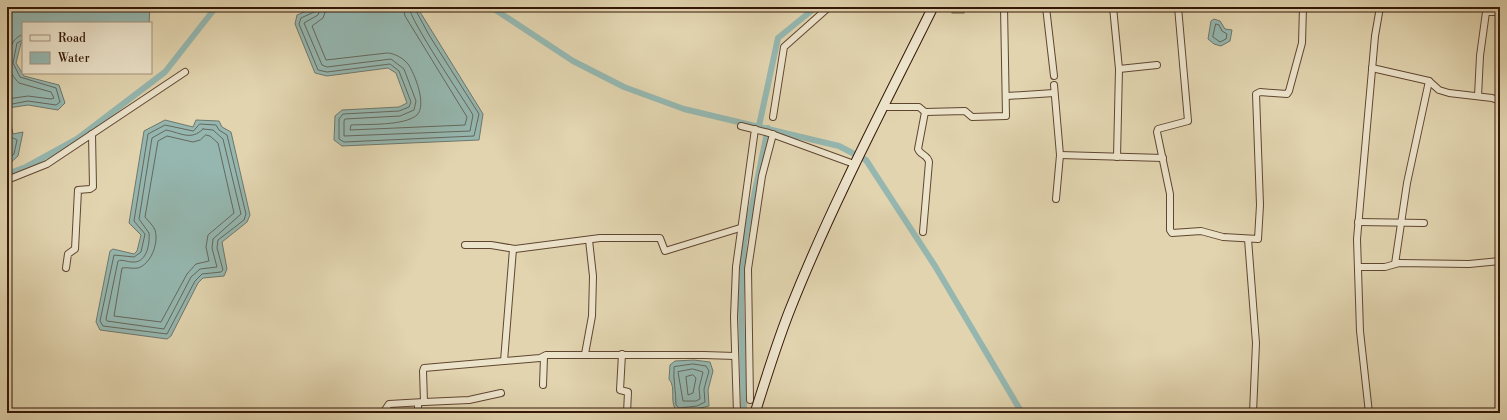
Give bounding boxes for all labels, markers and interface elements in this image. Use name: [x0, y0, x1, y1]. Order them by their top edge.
legend: [22, 22, 152, 74]
text: Road: [58, 31, 86, 46]
text: Water: [57, 51, 90, 66]

